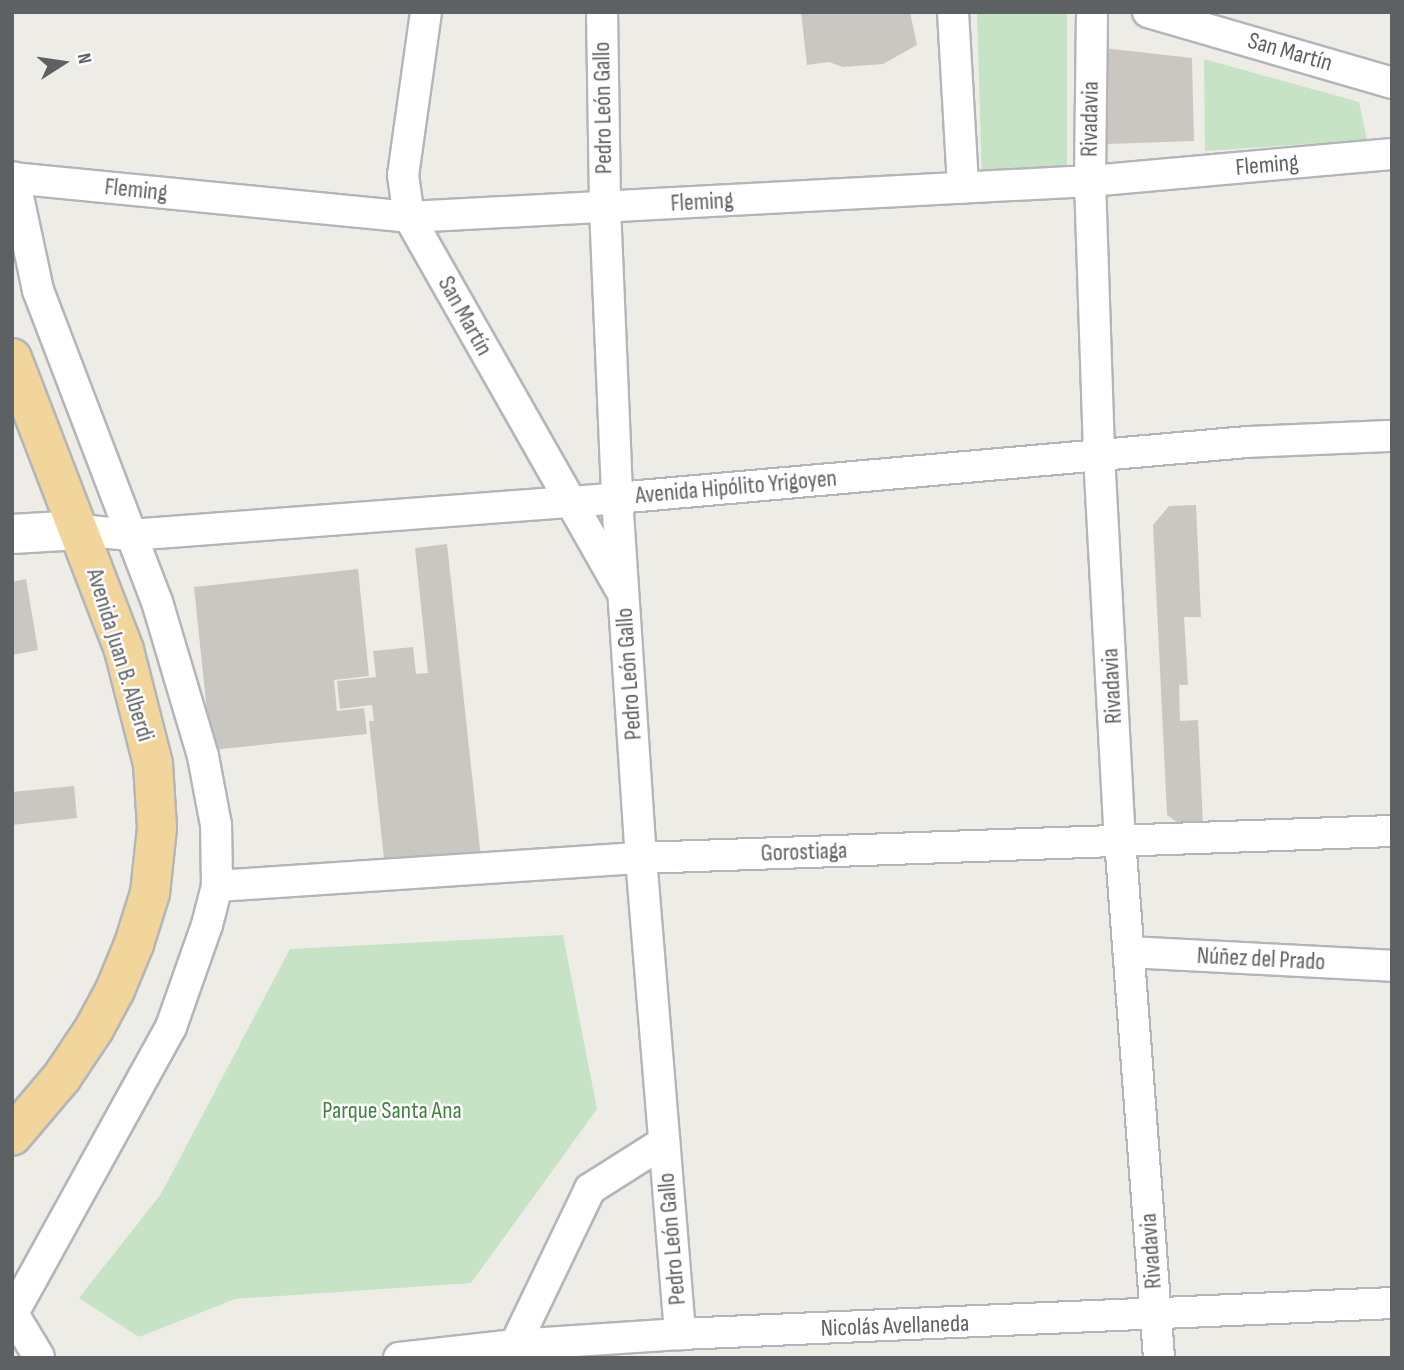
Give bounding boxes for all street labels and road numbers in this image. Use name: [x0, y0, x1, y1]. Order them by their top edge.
street label: San Martín: [1245, 26, 1335, 78]
street label: Pedro León Gallo: [587, 42, 619, 174]
street label: Rivadavia: [1075, 81, 1105, 157]
street label: Fleming: [1234, 148, 1300, 182]
street label: Fleming: [103, 172, 169, 208]
street label: Fleming: [670, 186, 734, 218]
street label: San Martín: [431, 271, 499, 361]
street label: Avenida Hipólito Yrigoyen: [634, 464, 838, 510]
street label: Avenida Juan B. Alberdi: [80, 565, 160, 745]
street label: Pedro León Gallo: [610, 607, 648, 741]
street label: Rivadavia: [1096, 647, 1128, 725]
street label: Gorostiaga: [760, 836, 848, 868]
street label: Núñez del Prado: [1196, 941, 1326, 977]
street label: Pedro León Gallo: [652, 1172, 692, 1306]
street label: Rivadavia: [1134, 1212, 1168, 1290]
street label: Nicolás Avellaneda: [820, 1309, 970, 1343]

